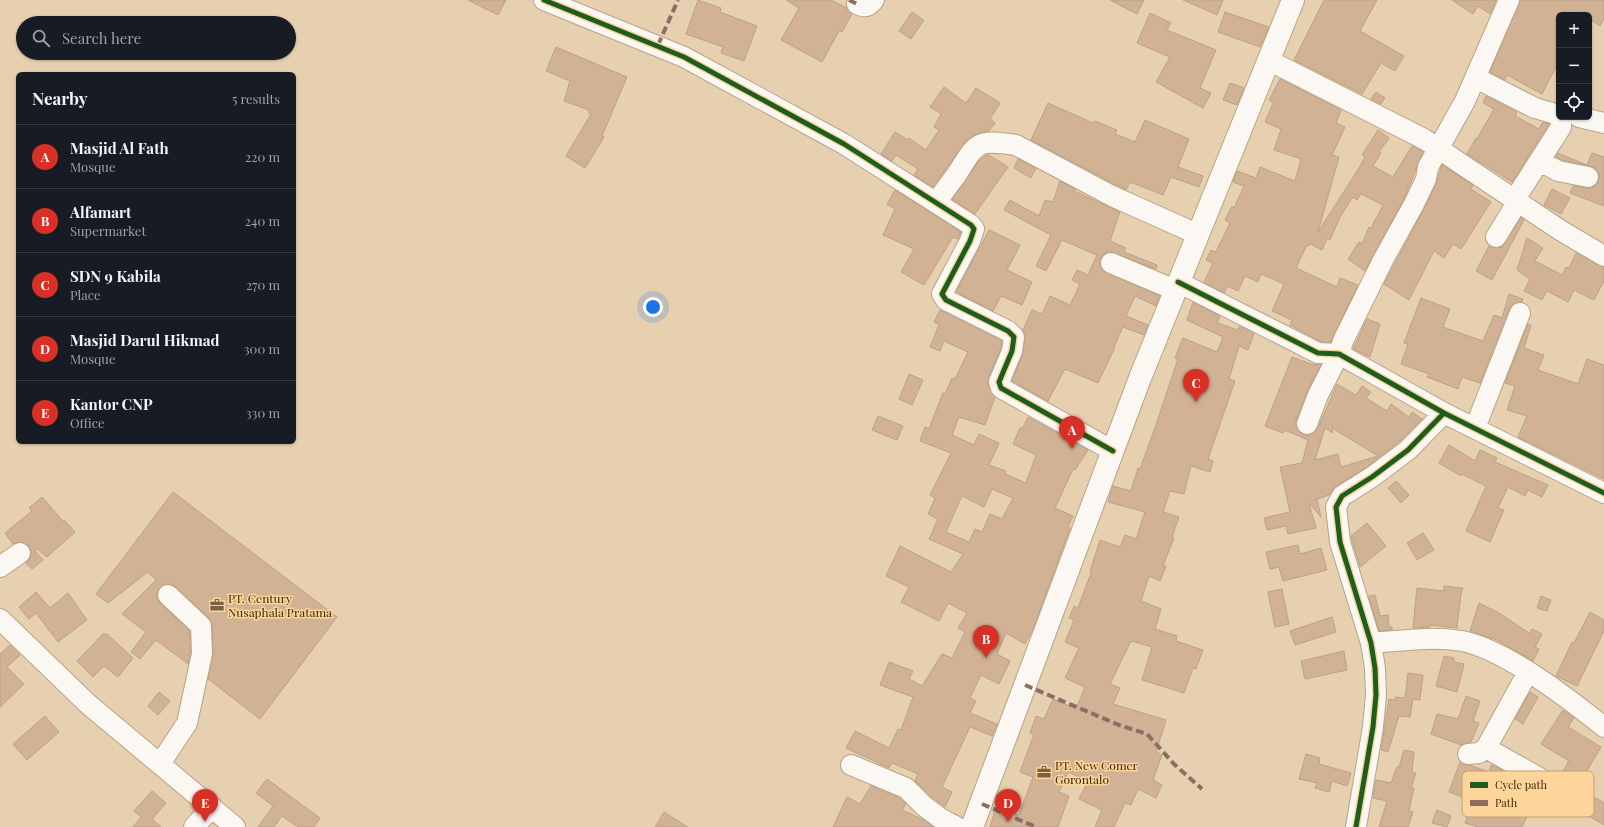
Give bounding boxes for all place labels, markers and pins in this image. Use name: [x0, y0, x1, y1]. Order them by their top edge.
pin: C: [1183, 369, 1209, 402]
pin: A: [1059, 416, 1085, 449]
place label: PT. Century Nusaphala Pratama: [228, 590, 332, 620]
office icon: PT. Century Nusaphala Pratama: [209, 597, 225, 613]
pin: B: [973, 625, 999, 658]
place label: PT. New Comer Gorontalo: [1055, 757, 1139, 787]
office icon: PT. New Comer Gorontalo: [1036, 764, 1052, 780]
pin: E: [192, 789, 218, 822]
pin: D: [995, 789, 1021, 822]

